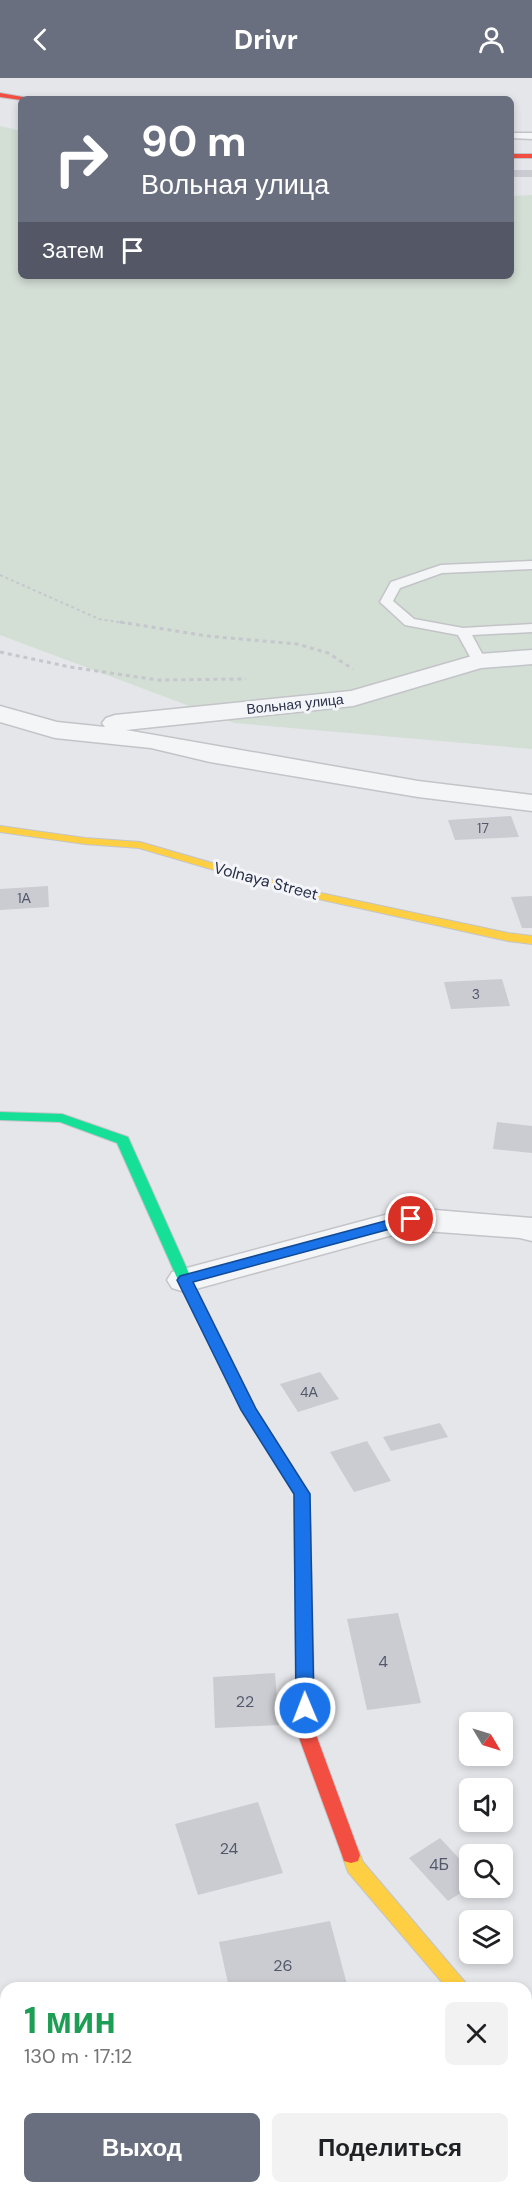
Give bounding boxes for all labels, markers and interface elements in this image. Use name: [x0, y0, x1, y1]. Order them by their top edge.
text: Drivr: [234, 22, 298, 57]
icon: back: [24, 23, 57, 56]
icon: person: [475, 23, 508, 56]
text: 90 m: [141, 114, 247, 169]
icon: right: [42, 120, 120, 198]
text: Вольная улица: [141, 167, 329, 202]
icon: arrive: [116, 234, 149, 267]
text: Затем: [42, 236, 104, 265]
street label: Вольная улица: [246, 690, 345, 718]
house number: 17: [477, 819, 489, 837]
street label: Volnaya Street: [212, 857, 320, 905]
house number: 1А: [17, 889, 32, 907]
house number: 3: [472, 985, 480, 1003]
pin: [385, 1193, 436, 1244]
icon: arrive: [394, 1202, 427, 1235]
house number: 4А: [300, 1383, 319, 1401]
house number: 4: [378, 1651, 388, 1672]
position arrow: [273, 1676, 337, 1740]
house number: 22: [236, 1691, 254, 1712]
north arrow: [459, 1712, 513, 1766]
map controls: [459, 1712, 513, 1964]
button: sound: [459, 1778, 513, 1832]
house number: 24: [220, 1838, 239, 1859]
button: search: [459, 1844, 513, 1898]
house number: 4Б: [429, 1854, 449, 1875]
button: layers: [459, 1910, 513, 1964]
house number: 26: [273, 1955, 293, 1976]
text: 1 мин: [24, 1997, 116, 2044]
button: close: [445, 2002, 508, 2065]
text: 130 m · 17:12: [24, 2043, 132, 2069]
button: Выход: [24, 2113, 260, 2182]
button: Поделиться: [272, 2113, 508, 2182]

